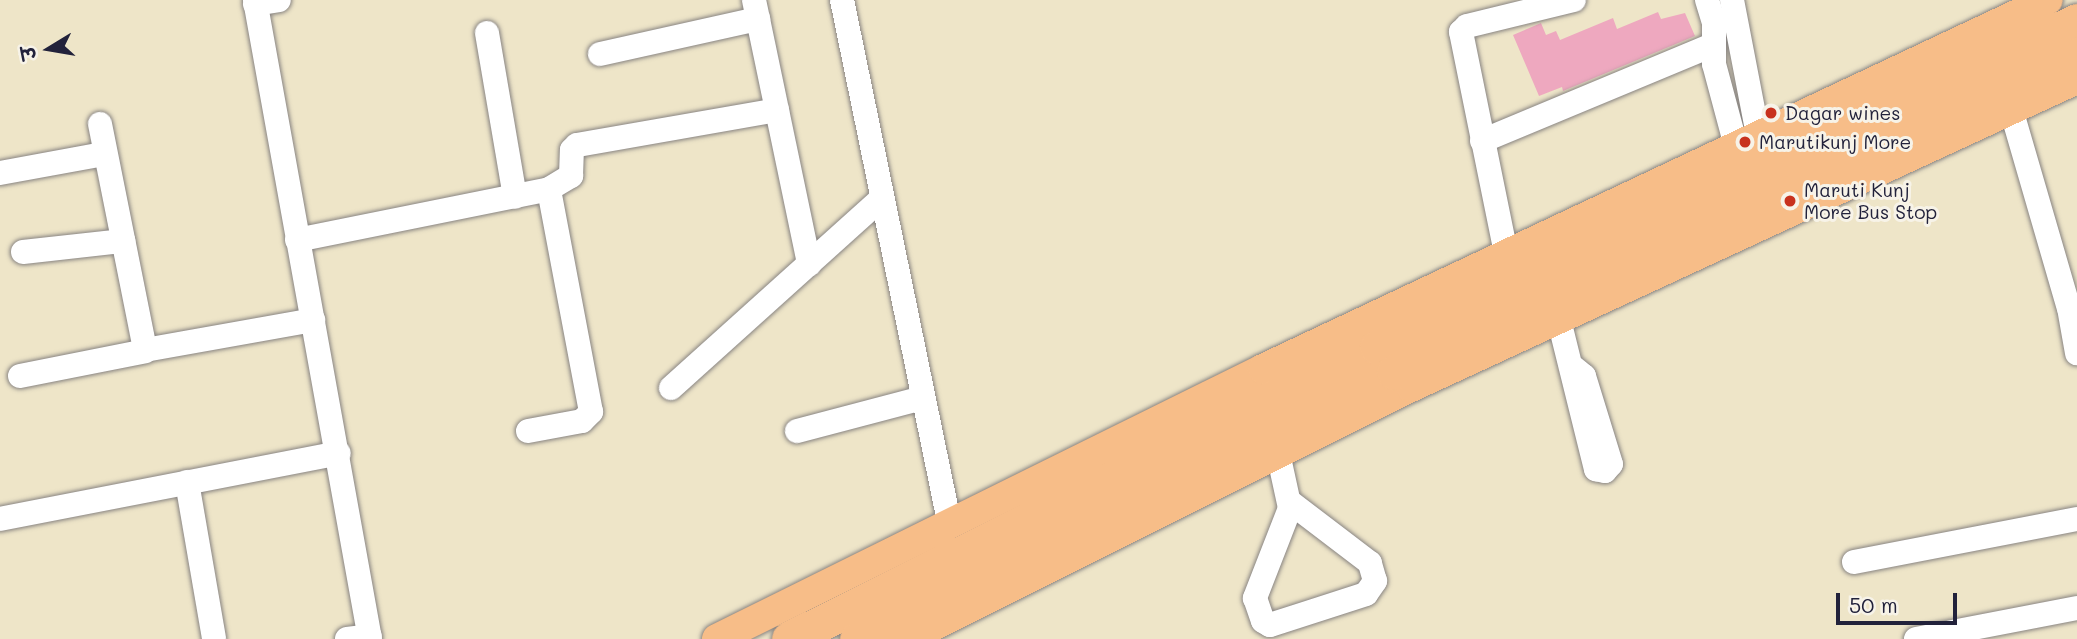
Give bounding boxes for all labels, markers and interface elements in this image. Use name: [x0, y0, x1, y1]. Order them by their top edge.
north arrow: [14, 14, 84, 84]
text: उ: [14, 45, 41, 62]
place label: Dagar wines: [1785, 102, 1900, 124]
marker: Dagar wines: [1763, 105, 1779, 121]
place label: Marutikunj More: [1759, 131, 1911, 153]
marker: Marutikunj More: [1737, 134, 1753, 150]
place label: Maruti Kunj More Bus Stop: [1804, 179, 1937, 223]
marker: Maruti Kunj More Bus Stop: [1782, 193, 1798, 209]
scale bar: [1839, 580, 1960, 624]
text: 50 m: [1849, 591, 1898, 618]

